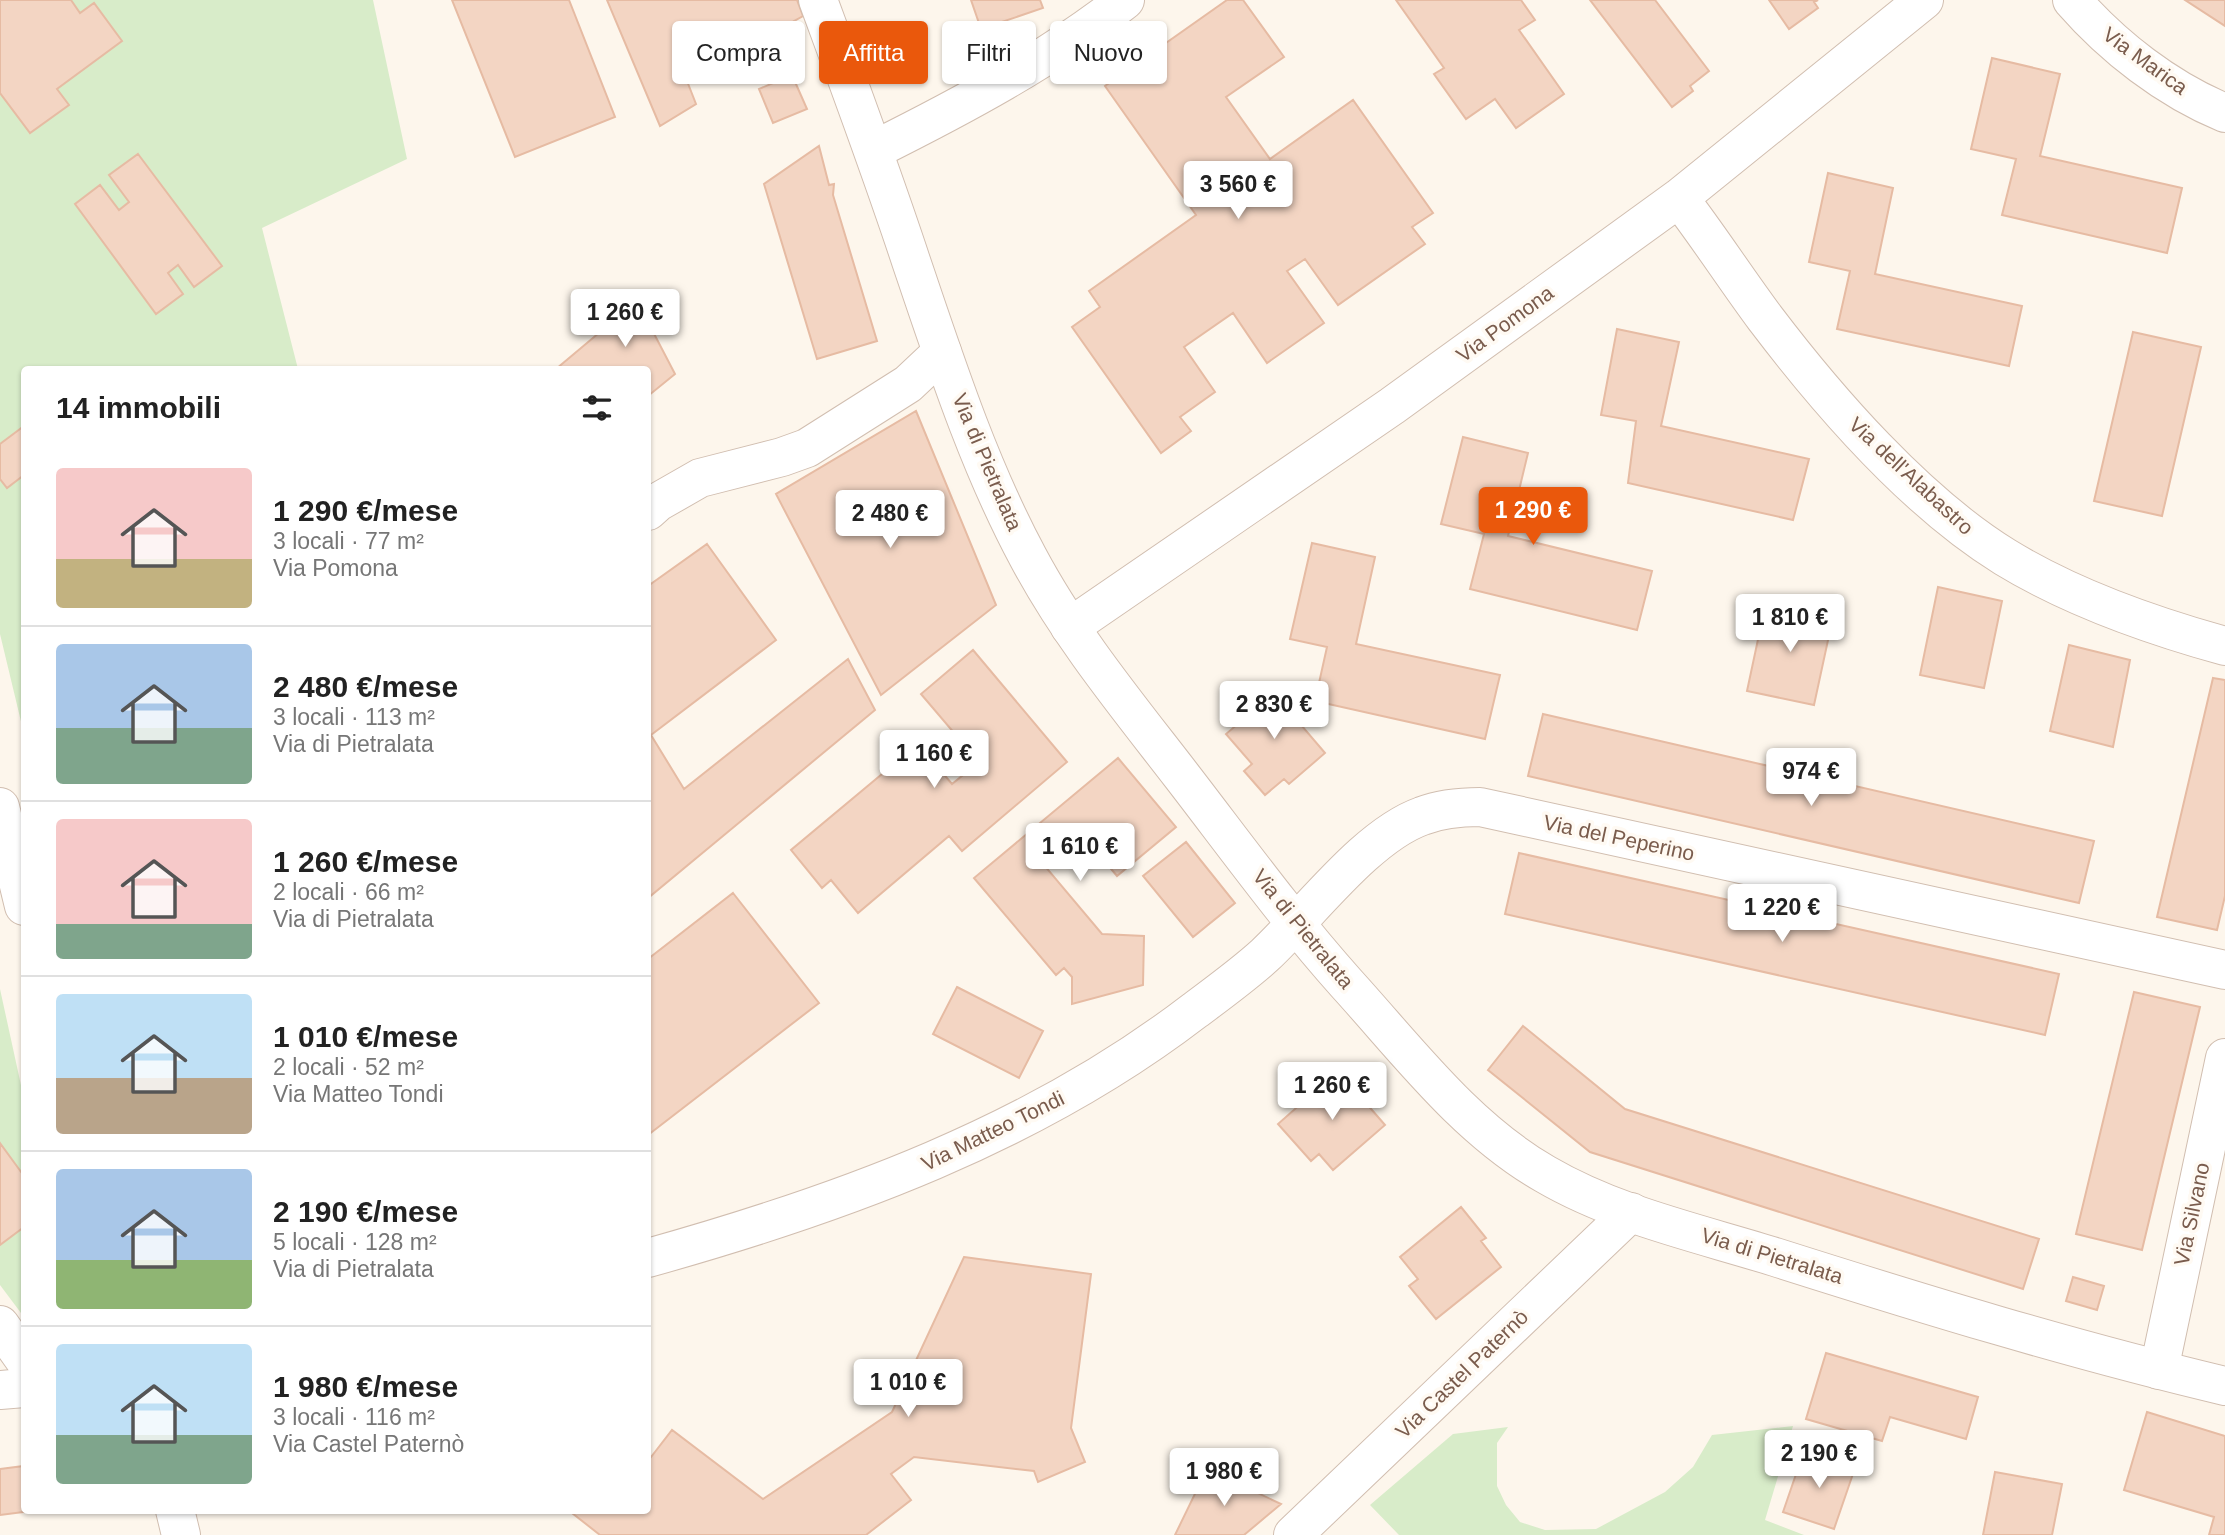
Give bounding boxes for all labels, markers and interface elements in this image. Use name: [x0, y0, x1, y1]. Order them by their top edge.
chip: Compra: [672, 21, 805, 84]
chip: Affitta: [819, 21, 928, 84]
chip: Filtri: [942, 21, 1036, 84]
chip: Nuovo: [1050, 21, 1167, 84]
street label: Via Marica: [2099, 22, 2192, 99]
pin: 3 560 €: [1173, 162, 1303, 221]
text: 3 560 €: [1200, 171, 1276, 197]
street label: Via Pomona: [1452, 281, 1558, 366]
pin: 1 260 €: [560, 290, 690, 349]
text: 1 260 €: [587, 299, 663, 325]
icon: filters: [578, 389, 616, 427]
street label: Via di Pietralata: [948, 390, 1027, 534]
text: 14 immobili: [56, 391, 221, 424]
street label: Via dell'Alabastro: [1845, 412, 1978, 539]
pin: 1 290 €: [1468, 488, 1598, 547]
pin: 2 480 €: [825, 490, 955, 550]
text: 1 290 €/mese: [273, 494, 458, 527]
icon: home: [112, 496, 196, 580]
text: 1 290 €: [1495, 497, 1571, 523]
text: 2 480 €: [852, 500, 928, 526]
text: 3 locali · 77 m²: [273, 528, 424, 554]
text: Via Pomona: [273, 555, 398, 581]
pin: 1 810 €: [1725, 594, 1855, 654]
text: 1 810 €: [1752, 604, 1828, 630]
text: 2 480 €/mese: [273, 670, 458, 703]
icon: home: [112, 672, 196, 756]
pin: 2 830 €: [1209, 682, 1339, 741]
text: 2 830 €: [1236, 691, 1312, 717]
text: 3 locali · 113 m²: [273, 704, 435, 730]
pin: 1 160 €: [869, 730, 999, 790]
text: Via di Pietralata: [273, 731, 434, 757]
text: 1 160 €: [896, 740, 972, 766]
pin: 974 €: [1762, 748, 1860, 808]
text: 974 €: [1782, 758, 1840, 784]
street label: Via del Peperino: [1542, 810, 1697, 865]
pin: 1 610 €: [1015, 824, 1145, 883]
text: 1 610 €: [1042, 833, 1118, 859]
text: 1 260 €/mese: [273, 845, 458, 878]
icon: home: [112, 847, 196, 931]
street label: Via di Pietralata: [1248, 864, 1359, 993]
text: 2 locali · 66 m²: [273, 879, 424, 905]
pin: 1 220 €: [1717, 884, 1847, 944]
text: 1 220 €: [1744, 894, 1820, 920]
text: Via di Pietralata: [273, 906, 434, 932]
text: 1 010 €/mese: [273, 1020, 458, 1053]
icon: home: [112, 1022, 196, 1106]
text: 2 locali · 52 m²: [273, 1054, 424, 1080]
pin: 1 260 €: [1267, 1062, 1397, 1122]
text: 1 260 €: [1294, 1072, 1370, 1098]
text: Via Matteo Tondi: [273, 1081, 444, 1107]
street label: Via Matteo Tondi: [918, 1086, 1068, 1175]
street label: Via Silvano: [2169, 1160, 2214, 1267]
text: 2 190 €/mese: [273, 1195, 458, 1228]
icon: home: [112, 1197, 196, 1281]
street label: Via di Pietralata: [1699, 1223, 1846, 1288]
text: 5 locali · 128 m²: [273, 1229, 437, 1255]
text: Via di Pietralata: [273, 1256, 434, 1282]
street label: Via Castel Paternò: [1391, 1305, 1532, 1443]
pin: 1 010 €: [843, 1360, 973, 1419]
text: 1 010 €: [870, 1369, 946, 1395]
text: 1 980 €/mese: [273, 1370, 458, 1403]
icon: home: [112, 1372, 196, 1456]
text: 3 locali · 116 m²: [273, 1404, 435, 1430]
pin: 2 190 €: [1754, 1430, 1884, 1490]
text: Via Castel Paternò: [273, 1431, 464, 1457]
text: 2 190 €: [1781, 1440, 1857, 1466]
pin: 1 980 €: [1159, 1448, 1289, 1508]
text: 1 980 €: [1186, 1458, 1262, 1484]

